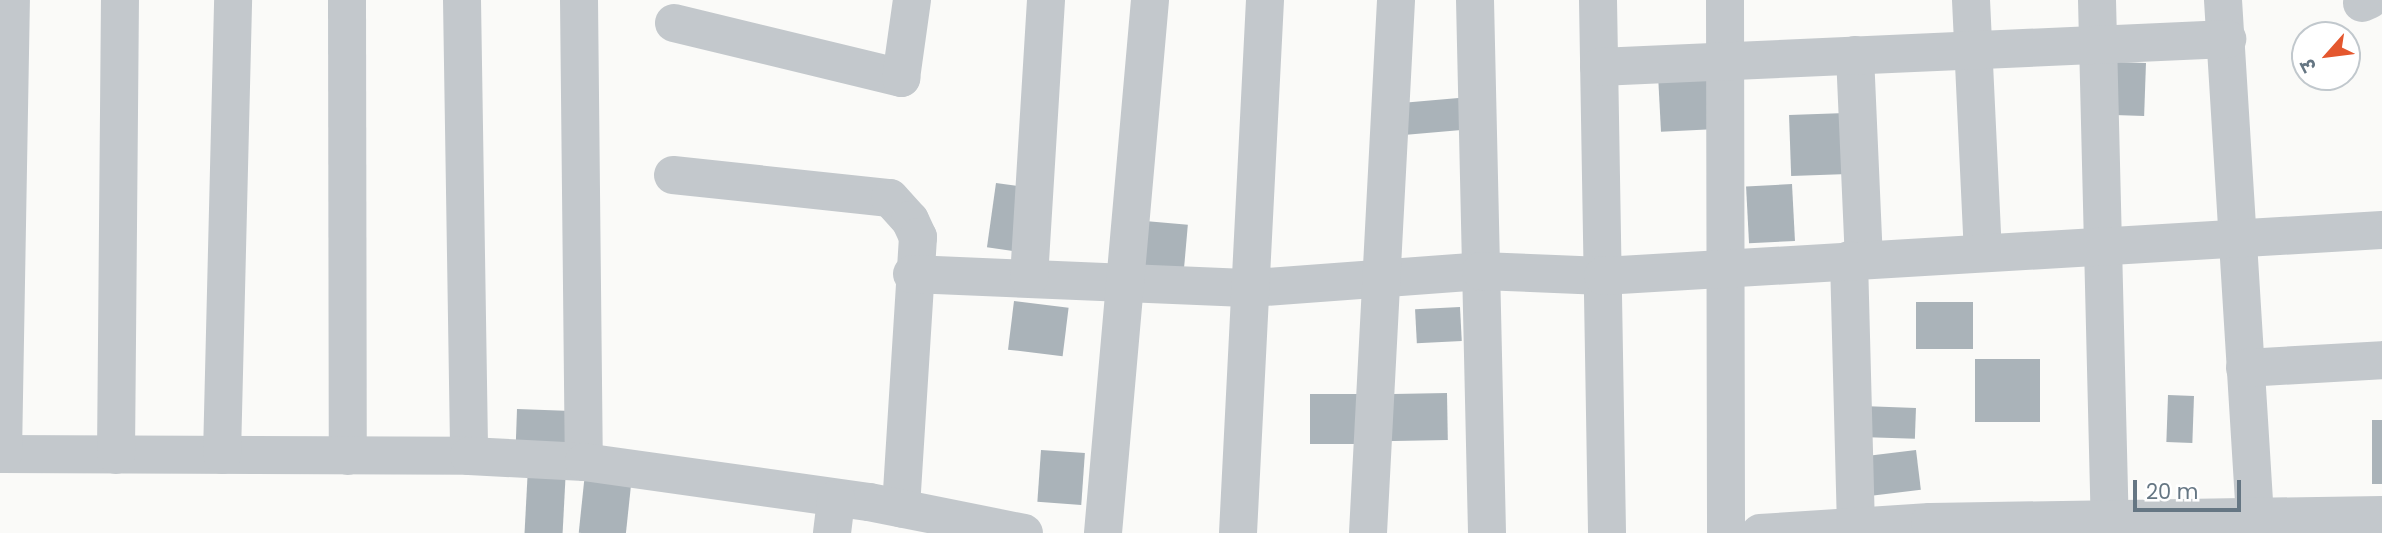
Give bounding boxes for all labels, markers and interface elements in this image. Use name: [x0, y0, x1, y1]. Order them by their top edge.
north arrow: [2291, 21, 2361, 91]
text: उ: [2294, 54, 2323, 76]
scale bar: [2137, 466, 2246, 510]
text: 20 m: [2146, 477, 2199, 506]

